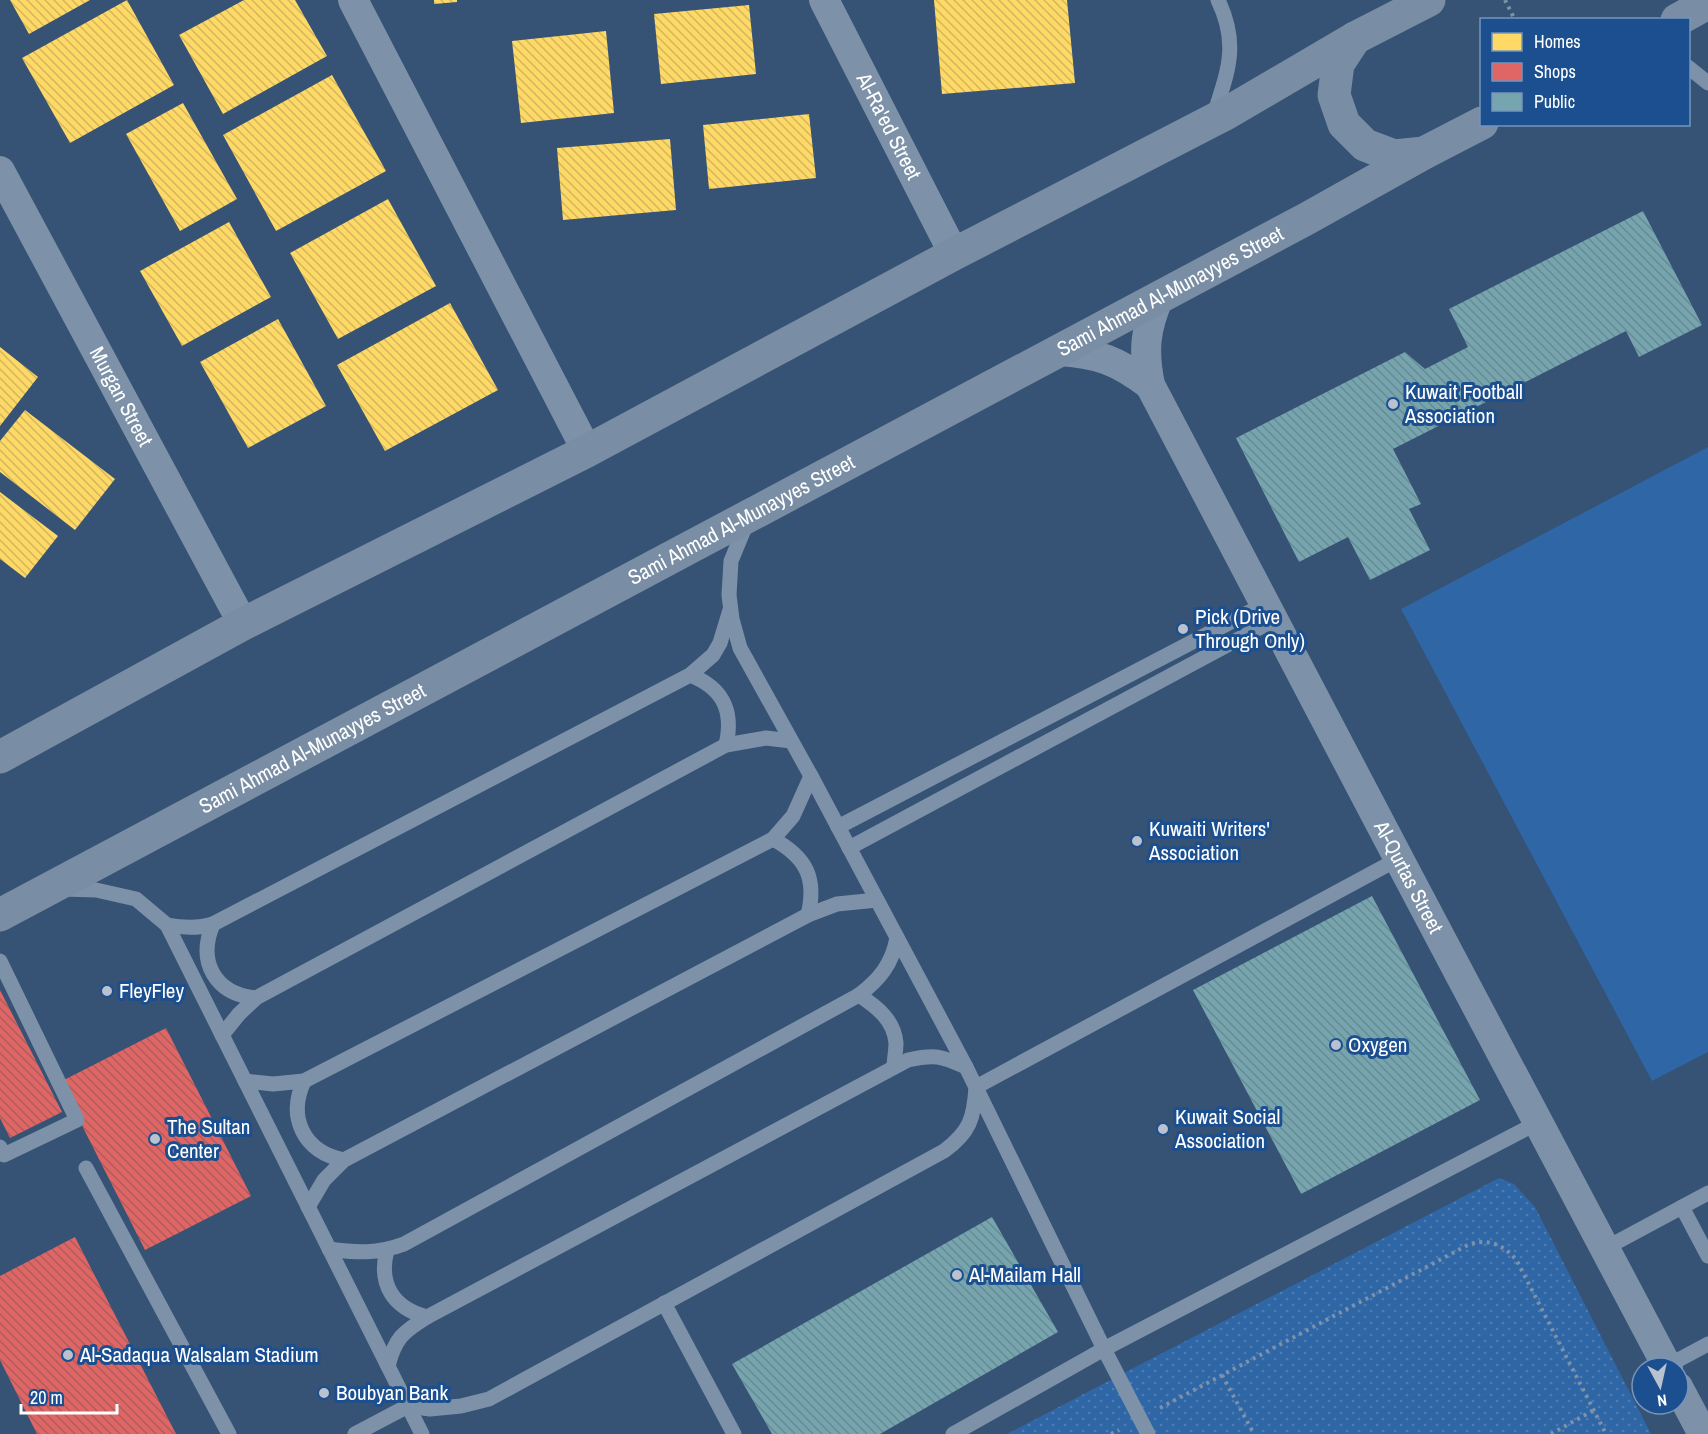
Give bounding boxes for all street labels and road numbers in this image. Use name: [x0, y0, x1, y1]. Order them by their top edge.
street label: Al-Ra'ed Street: [849, 67, 929, 185]
street label: Sami Ahmad Al-Munayyes Street: [1052, 219, 1289, 363]
street label: Murgan Street: [83, 341, 160, 451]
street label: Sami Ahmad Al-Munayyes Street: [623, 447, 860, 592]
street label: Sami Ahmad Al-Munayyes Street: [194, 676, 431, 820]
street label: Al-Qurtas Street: [1367, 815, 1450, 938]

